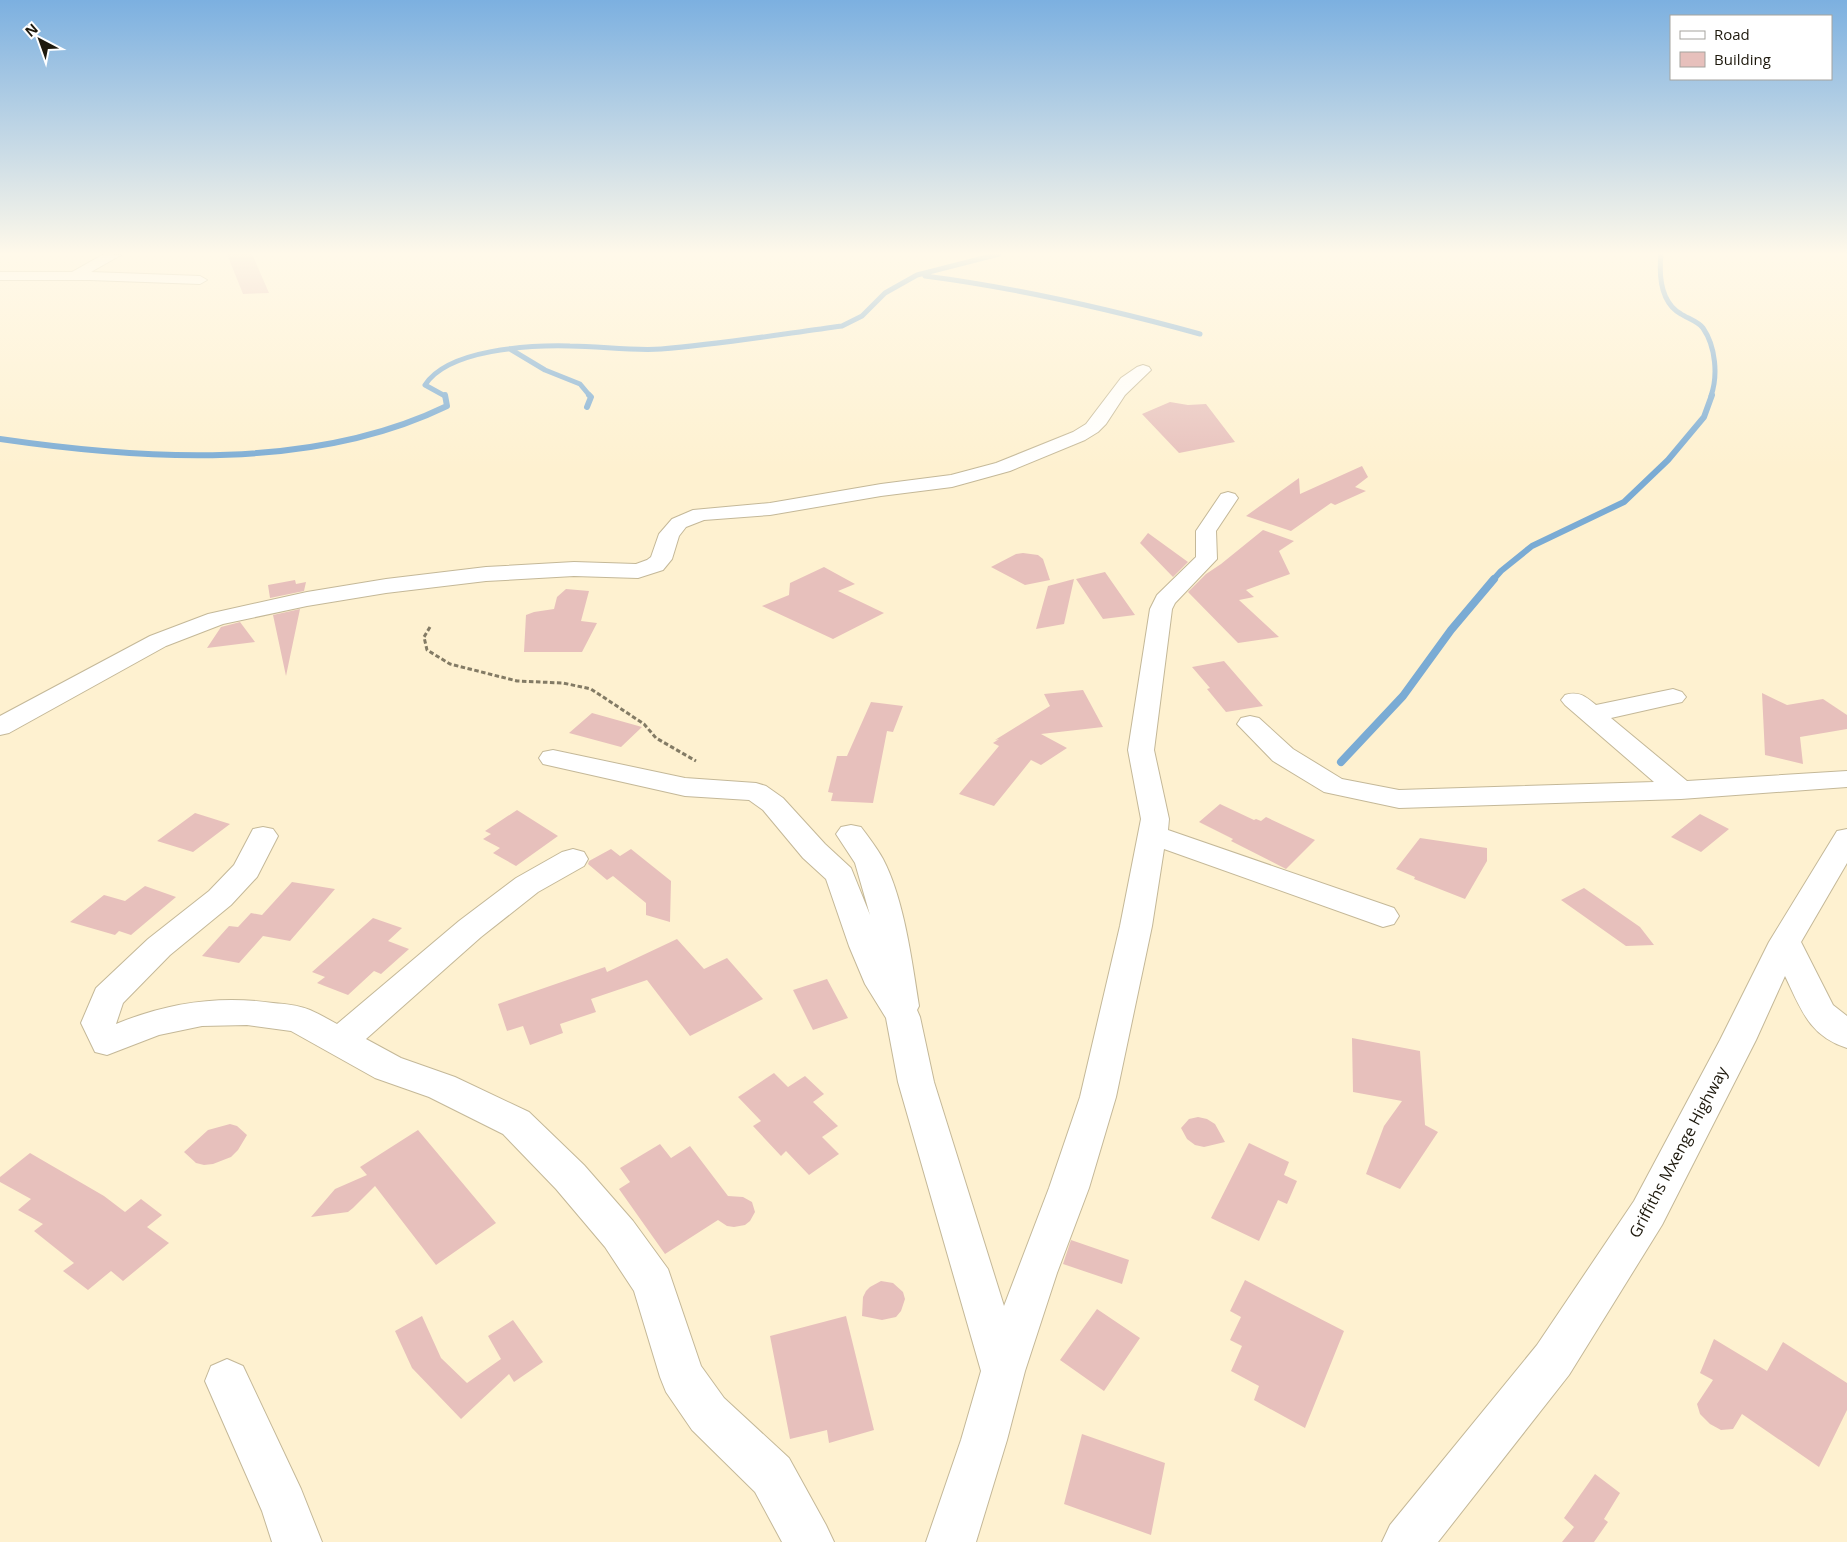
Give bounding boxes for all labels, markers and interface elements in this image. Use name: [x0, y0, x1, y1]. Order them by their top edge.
north arrow: [15, 15, 65, 65]
legend: [1670, 15, 1832, 80]
text: N: [21, 19, 42, 41]
text: Road: [1714, 24, 1750, 44]
text: Building: [1714, 49, 1771, 69]
street label: Griffiths Mxenge Highway: [1623, 1062, 1733, 1242]

